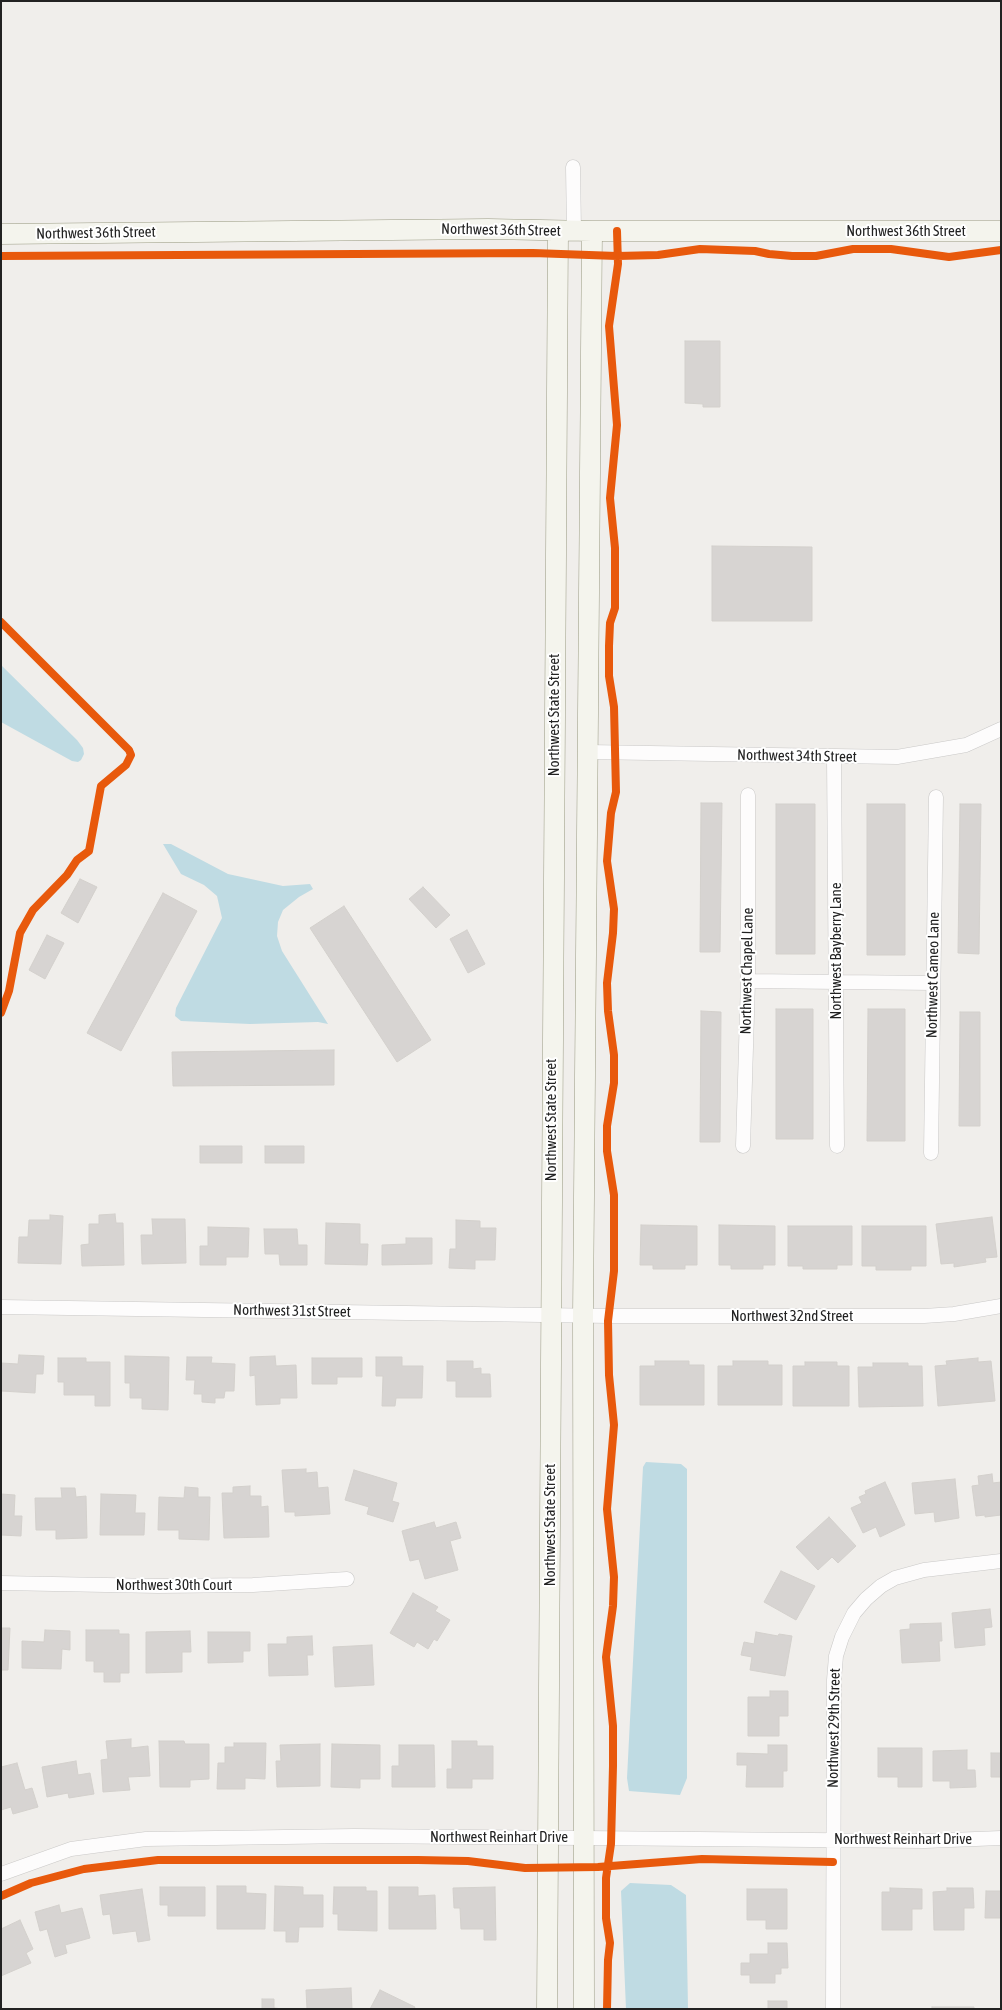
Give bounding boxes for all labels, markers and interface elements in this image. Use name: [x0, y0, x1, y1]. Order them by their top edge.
street label: Northwest 36th Street: [441, 220, 561, 240]
street label: Northwest 36th Street: [846, 222, 966, 240]
street label: Northwest 36th Street: [36, 223, 156, 243]
street label: Northwest State Street: [545, 654, 563, 776]
street label: Northwest 34th Street: [737, 746, 857, 766]
street label: Northwest Bayberry Lane: [827, 882, 845, 1020]
street label: Northwest Chapel Lane: [737, 907, 757, 1035]
street label: Northwest Cameo Lane: [923, 912, 943, 1038]
street label: Northwest State Street: [542, 1059, 560, 1181]
street label: Northwest 31st Street: [233, 1301, 351, 1321]
street label: Northwest 32nd Street: [731, 1307, 853, 1325]
street label: Northwest State Street: [541, 1464, 559, 1586]
street label: Northwest 30th Court: [116, 1576, 232, 1594]
street label: Northwest 29th Street: [824, 1668, 844, 1788]
street label: Northwest Reinhart Drive: [430, 1828, 568, 1846]
street label: Northwest Reinhart Drive: [834, 1830, 972, 1848]

